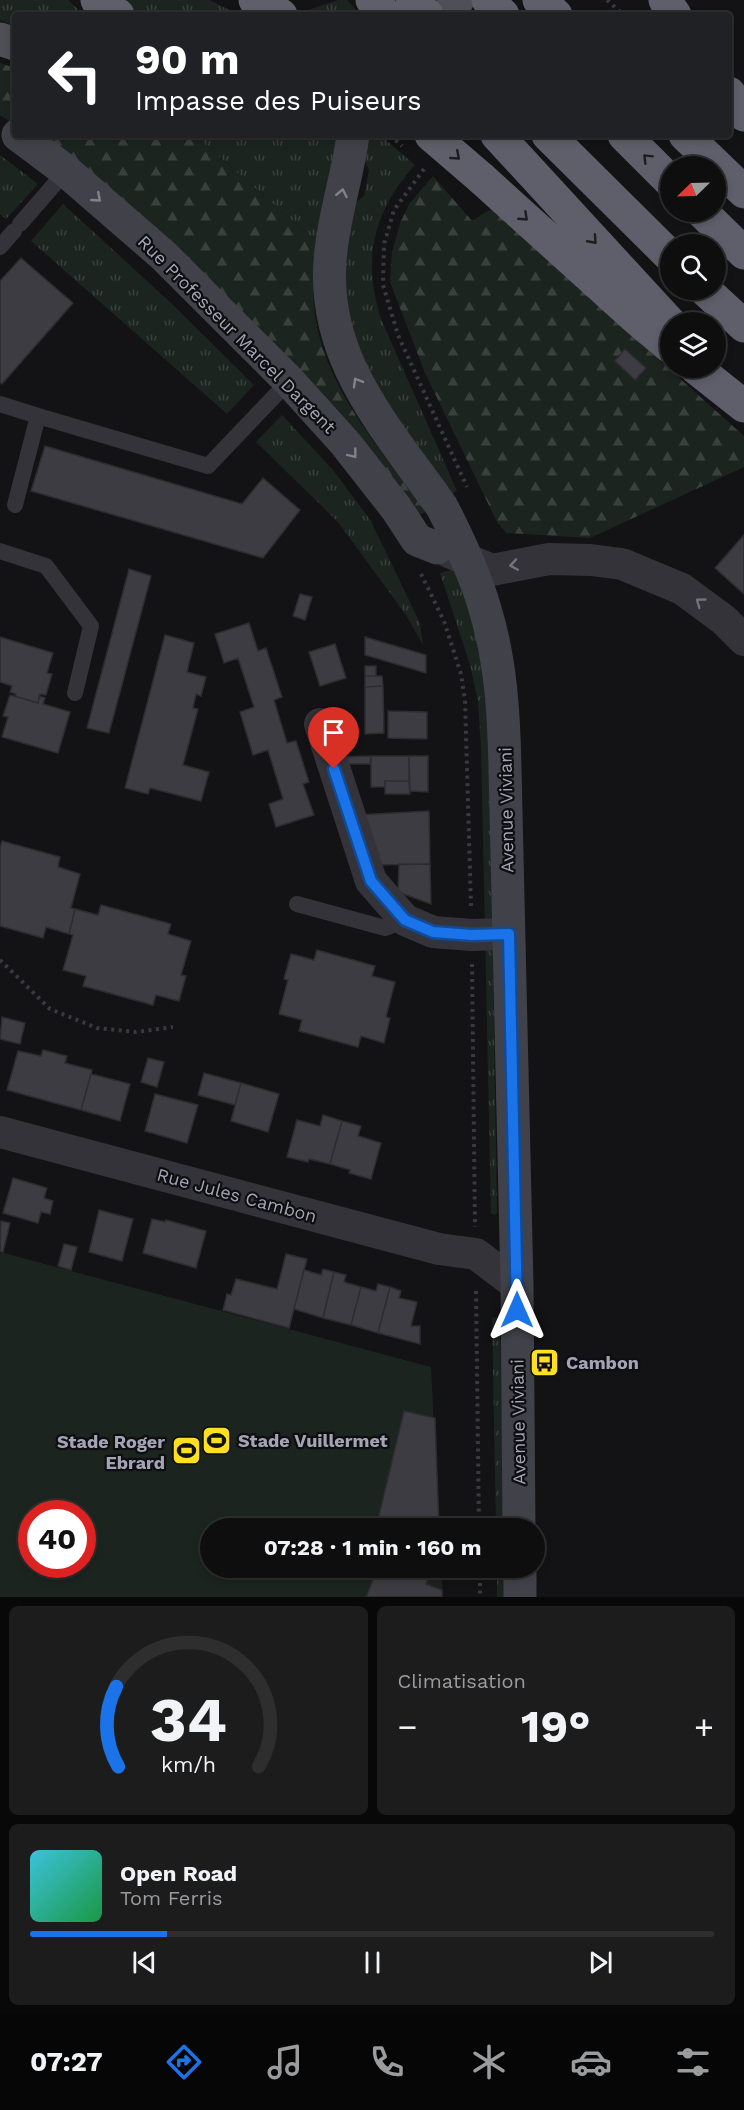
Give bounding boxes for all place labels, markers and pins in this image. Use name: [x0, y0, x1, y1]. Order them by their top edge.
pin: [308, 707, 359, 769]
bus stop icon: Cambon: [529, 1346, 561, 1378]
place label: Cambon: [566, 1352, 639, 1373]
sports icon: Stade Vuillermet: [201, 1424, 233, 1456]
place label: Stade Vuillermet: [238, 1430, 388, 1451]
place label: Stade Roger Ebrard: [57, 1431, 165, 1473]
sports icon: Stade Roger Ebrard: [170, 1435, 202, 1467]

